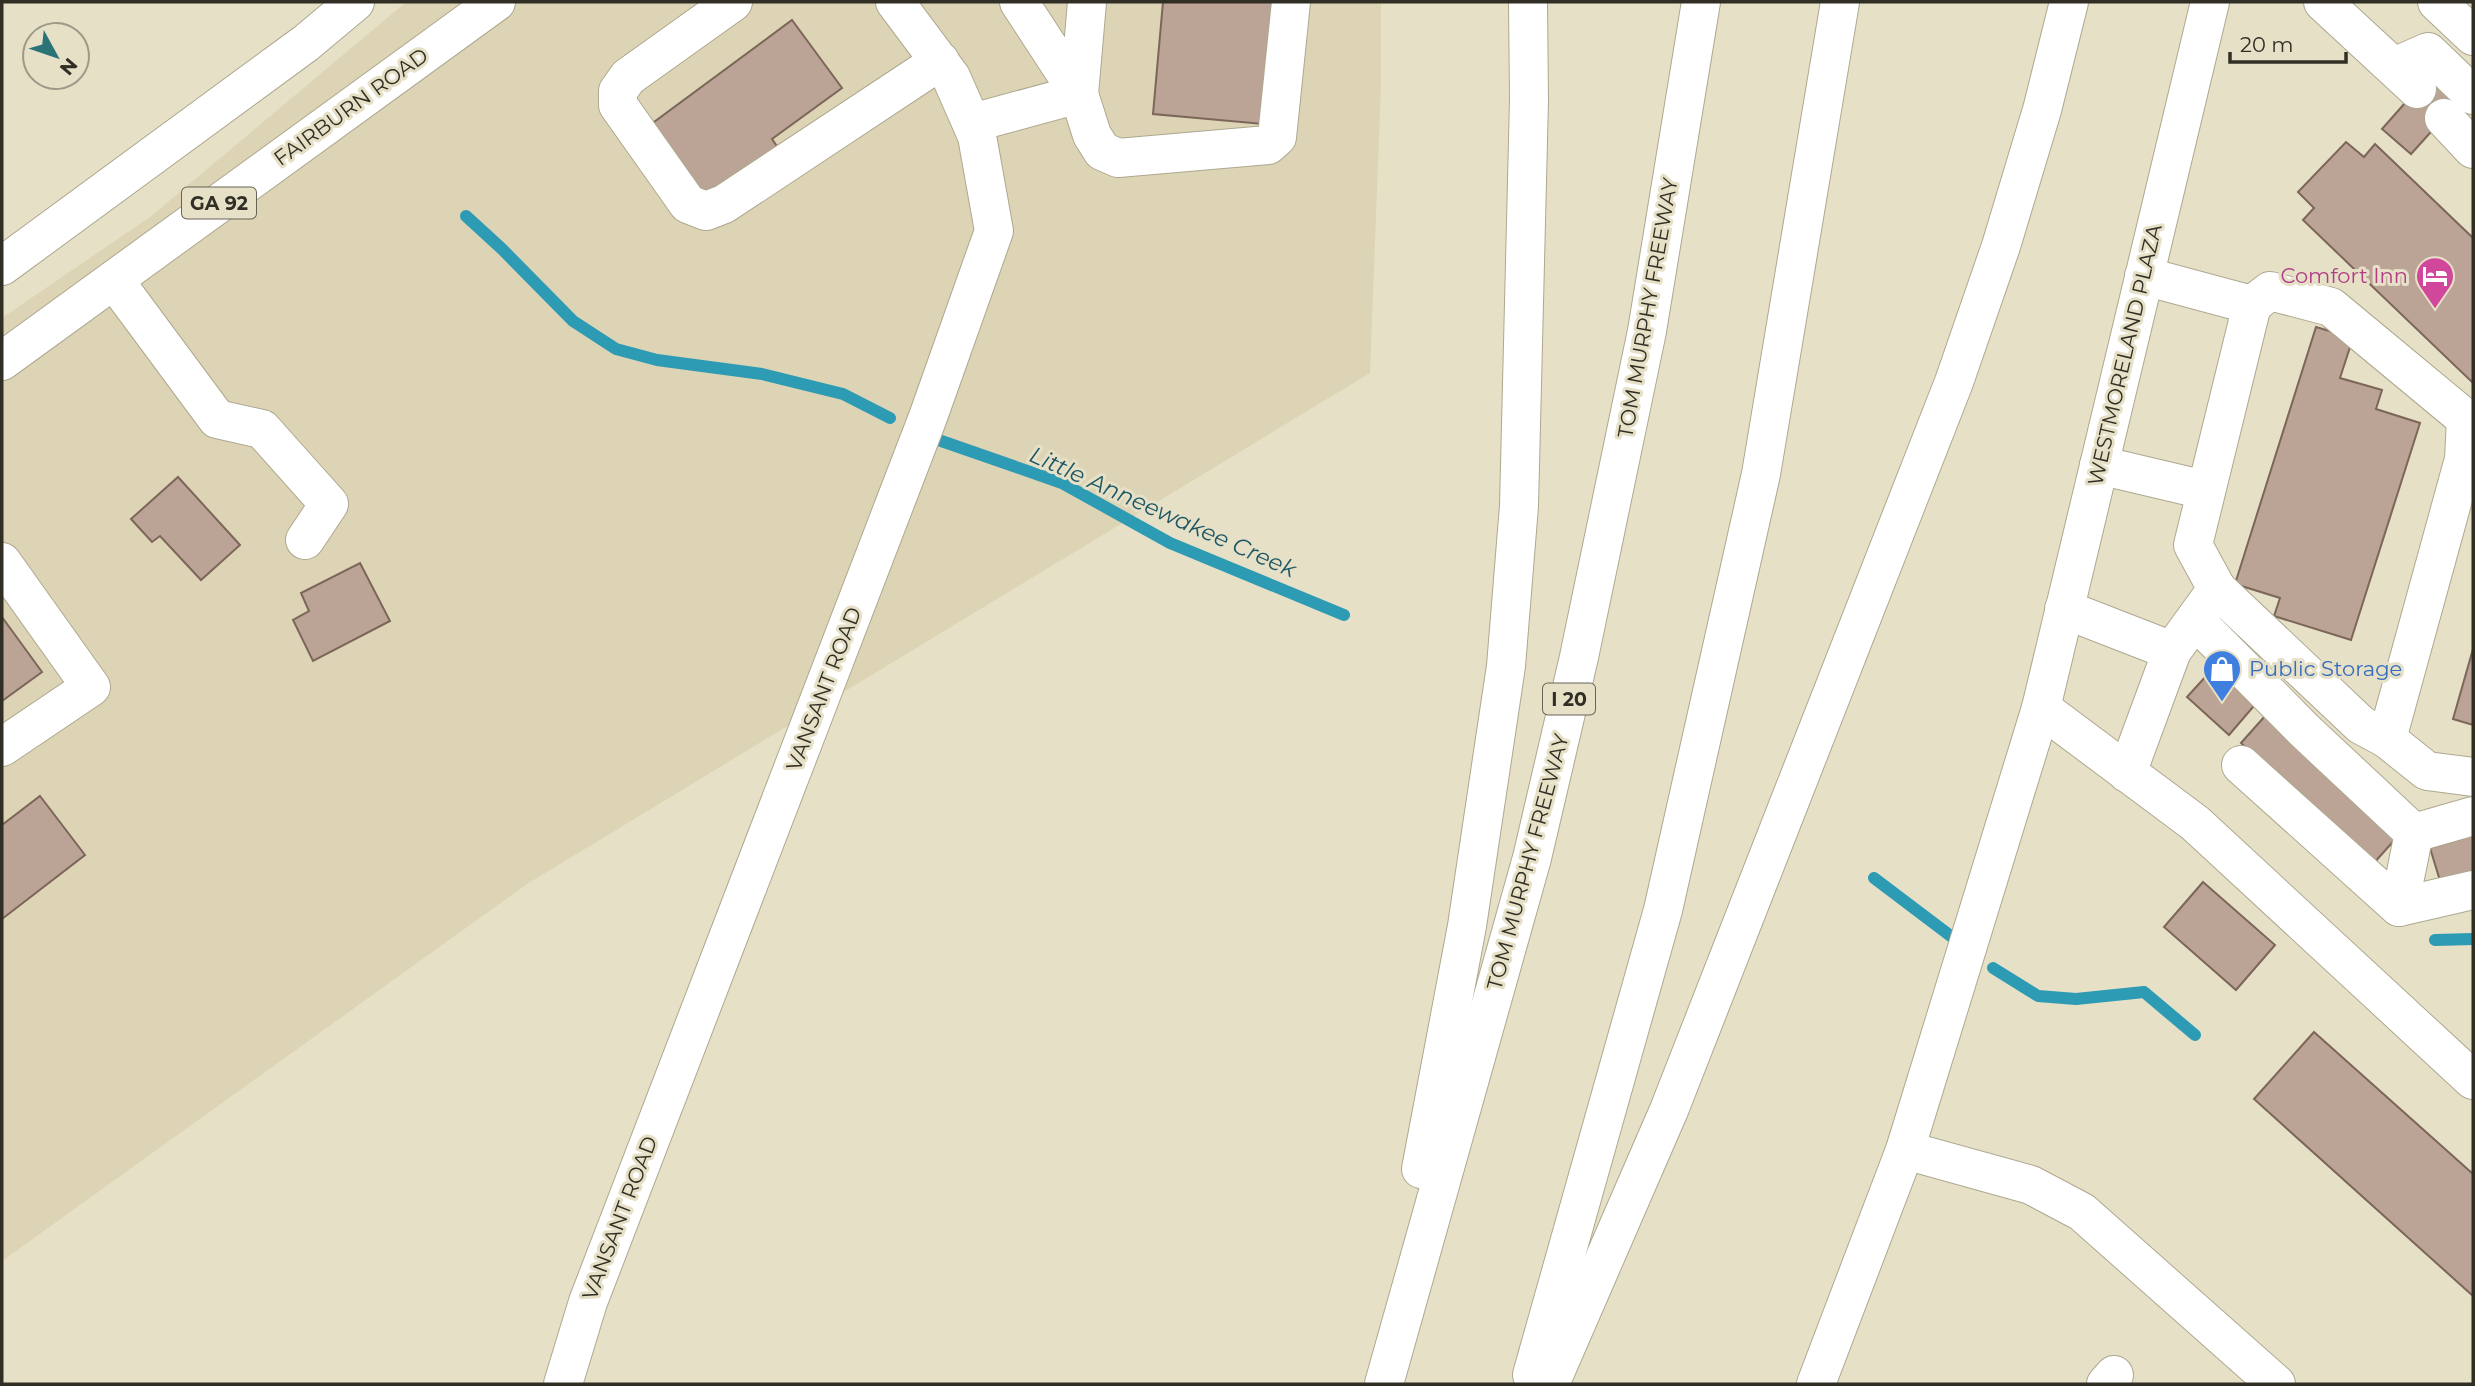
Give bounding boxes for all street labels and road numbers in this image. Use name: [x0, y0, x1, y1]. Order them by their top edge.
street label: FAIRBURN ROAD: [269, 42, 433, 171]
street label: TOM MURPHY FREEWAY: [1612, 175, 1683, 440]
road number: GA 92: [182, 188, 256, 218]
street label: WESTMORELAND PLAZA: [2082, 221, 2167, 488]
street label: VANSANT ROAD: [781, 603, 866, 774]
road number: I 20: [1543, 684, 1595, 714]
street label: TOM MURPHY FREEWAY: [1481, 731, 1574, 992]
street label: VANSANT ROAD: [577, 1132, 662, 1303]

